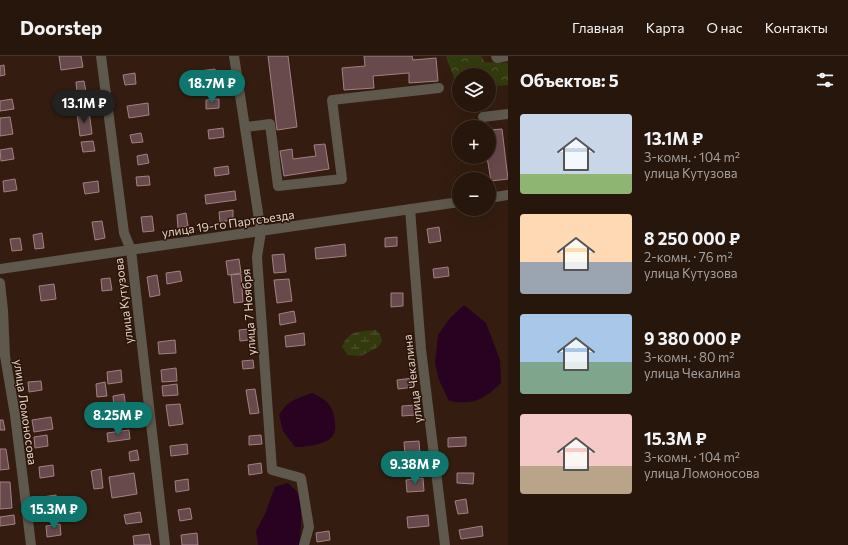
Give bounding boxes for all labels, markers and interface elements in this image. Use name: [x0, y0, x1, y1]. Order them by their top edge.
text: Doorstep: [20, 16, 102, 39]
text: Главная: [572, 19, 624, 36]
text: Карта: [646, 19, 684, 36]
text: О нас: [706, 19, 743, 36]
text: Контакты: [765, 19, 828, 36]
map controls: [452, 68, 496, 216]
button: layers: [452, 68, 496, 112]
icon: filters: [814, 69, 836, 91]
pin: 18.7M ₽: [175, 70, 249, 104]
text: Объектов: 5: [520, 70, 619, 91]
text: 18.7M ₽: [188, 75, 236, 91]
pin: 13.1M ₽: [47, 90, 121, 124]
text: 13.1M ₽: [61, 95, 107, 111]
button: +: [452, 120, 496, 164]
text: 13.1M ₽: [644, 128, 703, 149]
icon: home: [552, 130, 600, 178]
text: 3-комн. · 104 m²: [644, 149, 740, 165]
text: улица Кутузова: [644, 165, 738, 181]
button: −: [452, 172, 496, 216]
street label: улица 19-го Партсъезда: [161, 207, 295, 239]
text: 8 250 000 ₽: [644, 228, 740, 249]
icon: home: [552, 230, 600, 278]
text: 2-комн. · 76 m²: [644, 249, 733, 265]
street label: улица Кутузова: [111, 257, 135, 345]
text: улица Кутузова: [644, 265, 738, 281]
street label: улица 7 Ноября: [238, 268, 258, 356]
text: 9 380 000 ₽: [644, 328, 741, 349]
icon: home: [552, 330, 600, 378]
street label: улица Чекалина: [400, 334, 424, 424]
text: 3-комн. · 80 m²: [644, 349, 735, 365]
street label: улица Ломоносова: [12, 358, 40, 466]
text: улица Чекалина: [644, 365, 741, 381]
pin: 8.25M ₽: [81, 402, 155, 436]
text: 8.25M ₽: [93, 407, 143, 423]
text: 15.3M ₽: [644, 428, 707, 449]
icon: home: [552, 430, 600, 478]
text: 3-комн. · 104 m²: [644, 449, 740, 465]
pin: 9.38M ₽: [378, 451, 452, 485]
text: 9.38M ₽: [390, 456, 440, 472]
text: улица Ломоносова: [644, 465, 760, 481]
pin: 15.3M ₽: [17, 496, 91, 530]
text: 15.3M ₽: [30, 501, 78, 517]

